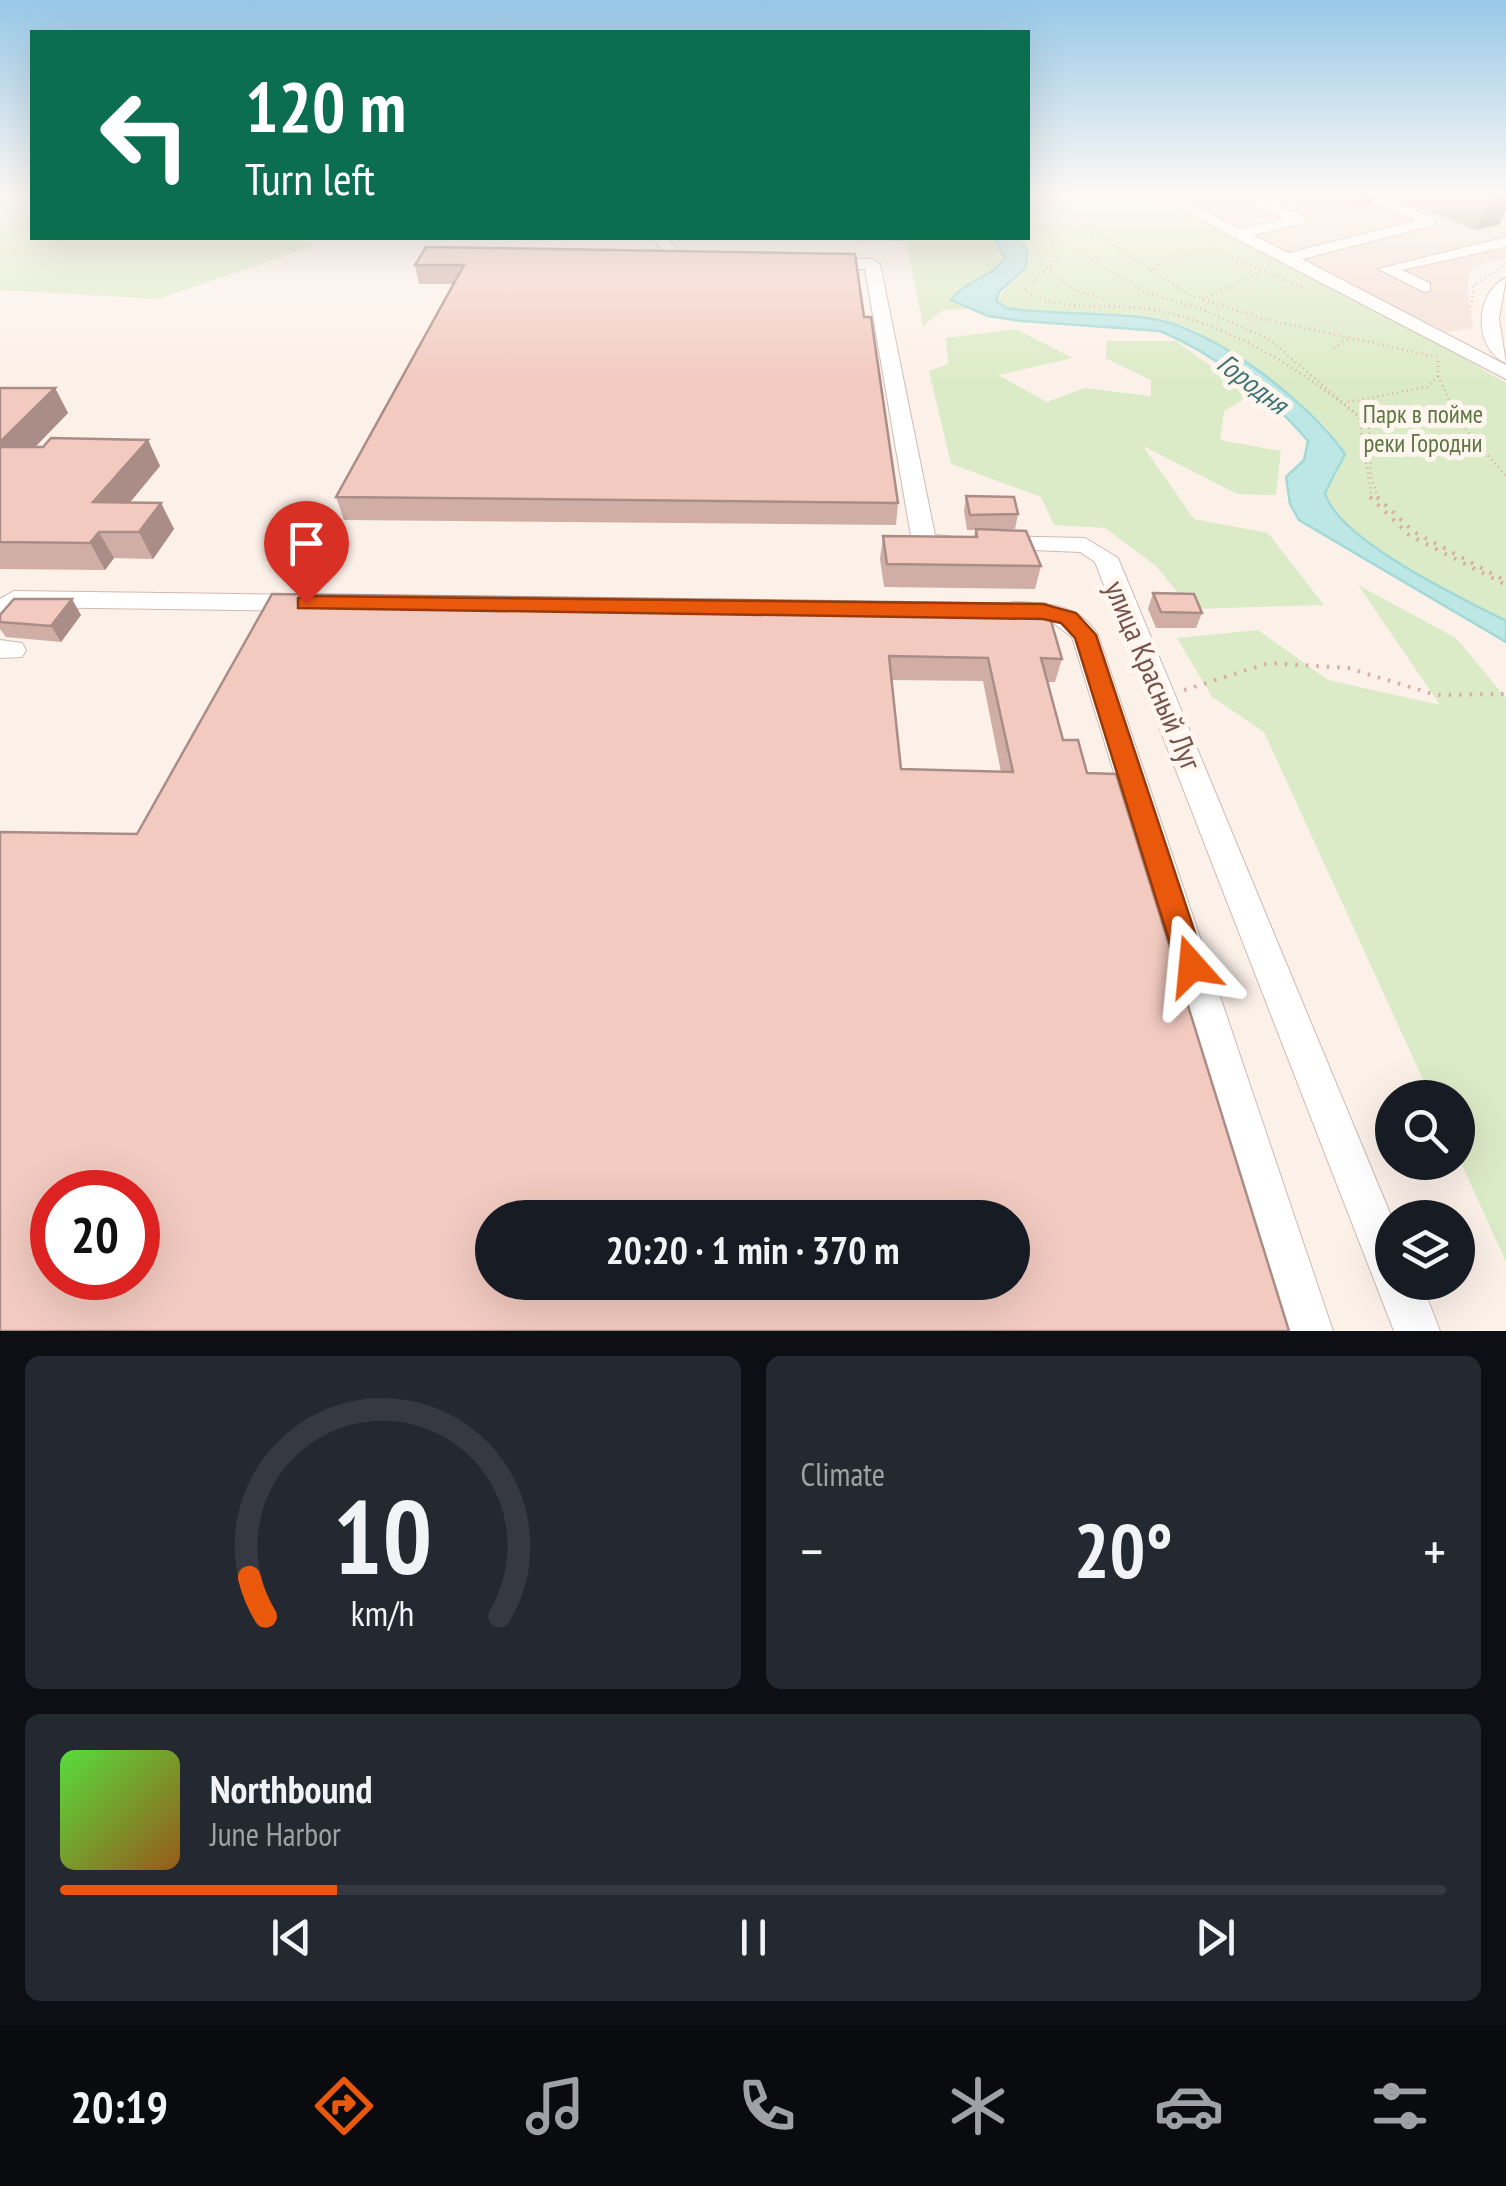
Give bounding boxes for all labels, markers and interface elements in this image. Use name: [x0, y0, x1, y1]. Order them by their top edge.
text: 120 m: [245, 61, 406, 151]
icon: left: [80, 70, 210, 200]
text: Turn left: [245, 149, 375, 207]
water label: Городня: [1210, 344, 1297, 423]
park label: Парк в пойме реки Городни: [1363, 398, 1483, 459]
pin: [264, 501, 349, 604]
icon: arrive: [279, 516, 334, 571]
street label: улица Красный Луг: [1097, 574, 1212, 776]
position arrow: [1140, 914, 1244, 1018]
map controls: [1375, 1080, 1475, 1300]
button: search: [1375, 1080, 1475, 1180]
speed limit sign: 20: [30, 1170, 160, 1300]
button: layers: [1375, 1200, 1475, 1300]
text: 20:20 · 1 min · 370 m: [606, 1225, 899, 1274]
text: Climate: [801, 1453, 885, 1495]
text: 10: [333, 1468, 432, 1603]
text: 20°: [1074, 1502, 1173, 1599]
text: −: [801, 1515, 823, 1586]
text: +: [1423, 1515, 1446, 1586]
text: km/h: [351, 1590, 414, 1636]
text: Northbound: [210, 1764, 372, 1813]
text: June Harbor: [210, 1813, 341, 1855]
icon: previous: [264, 1910, 319, 1965]
icon: pause: [726, 1910, 781, 1965]
icon: next: [1188, 1910, 1243, 1965]
icon: directions: [309, 2071, 379, 2141]
icon: music: [520, 2071, 590, 2141]
icon: phone: [732, 2071, 802, 2141]
icon: climate: [943, 2071, 1013, 2141]
icon: car: [1154, 2071, 1224, 2141]
icon: filters: [1365, 2071, 1435, 2141]
text: 20:19: [71, 2077, 168, 2135]

